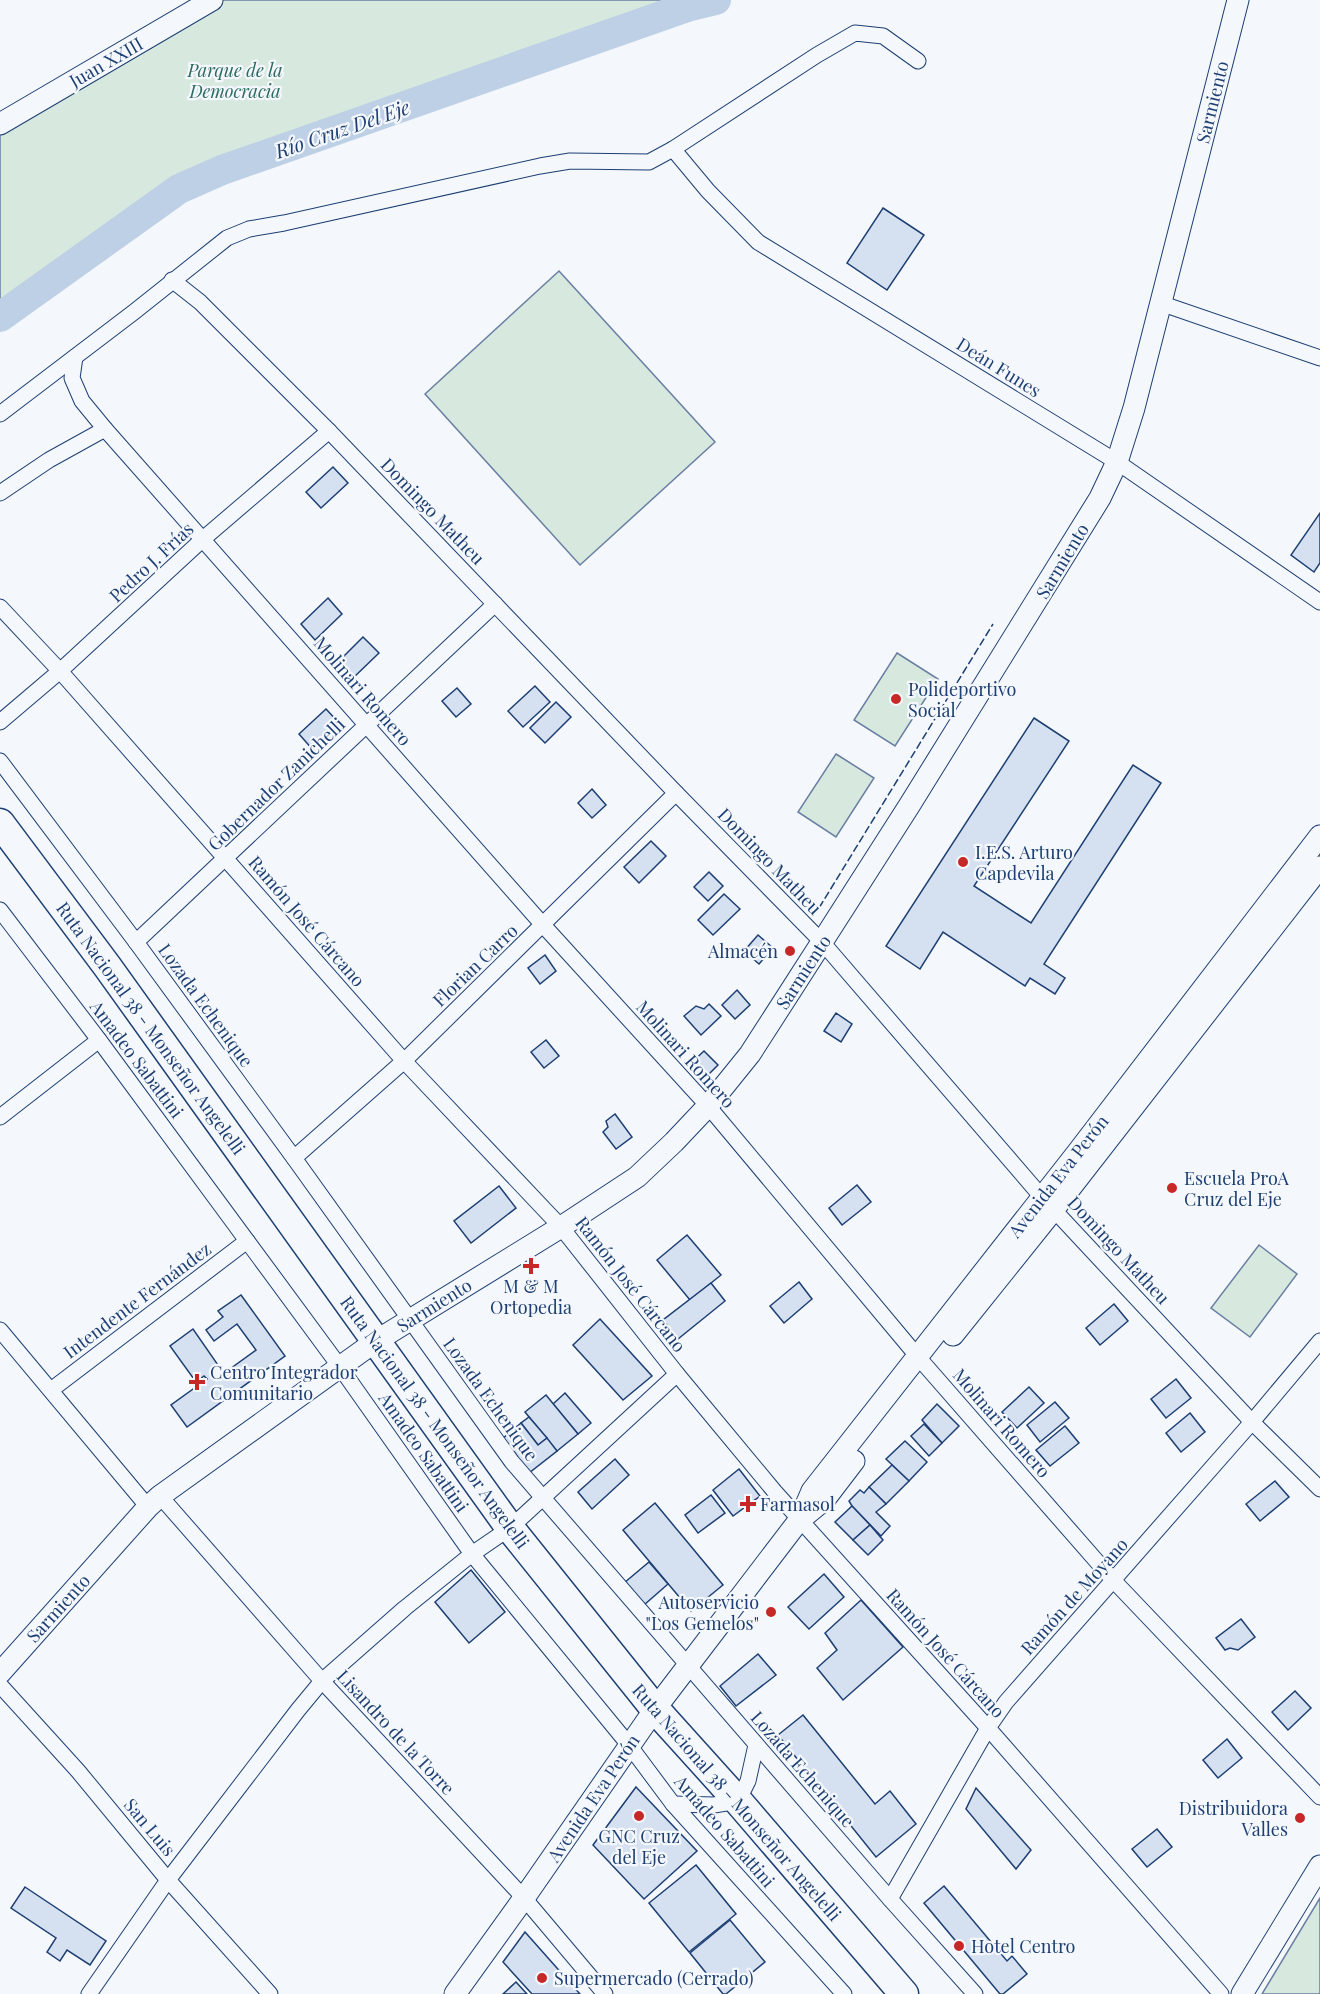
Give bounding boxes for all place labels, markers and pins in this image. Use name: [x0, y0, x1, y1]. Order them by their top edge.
place label: Polideportivo Social: [908, 677, 1017, 722]
marker: Polideportivo Social: [889, 692, 903, 706]
place label: I.E.S. Arturo Capdevila: [975, 840, 1073, 885]
marker: I.E.S. Arturo Capdevila: [956, 855, 970, 869]
place label: Almacén: [707, 939, 778, 963]
marker: Almacén: [783, 944, 797, 958]
place label: Escuela ProA Cruz del Eje: [1184, 1166, 1290, 1211]
marker: Escuela ProA Cruz del Eje: [1165, 1181, 1179, 1195]
marker: M & M Ortopedia: [524, 1259, 538, 1273]
place label: M & M Ortopedia: [490, 1274, 572, 1319]
place label: Centro Integrador Comunitario: [210, 1360, 358, 1405]
marker: Centro Integrador Comunitario: [188, 1373, 206, 1391]
place label: Farmasol: [760, 1492, 835, 1516]
marker: Farmasol: [741, 1497, 755, 1511]
place label: Autoservicio "Los Gemelos": [646, 1590, 759, 1635]
marker: Autoservicio "Los Gemelos": [764, 1605, 778, 1619]
place label: Distribuidora Valles: [1179, 1796, 1288, 1841]
marker: GNC Cruz del Eje: [632, 1809, 646, 1823]
marker: Distribuidora Valles: [1293, 1811, 1307, 1825]
place label: GNC Cruz del Eje: [598, 1824, 680, 1869]
place label: Hotel Centro: [971, 1934, 1076, 1958]
marker: Hotel Centro: [952, 1939, 966, 1953]
place label: Supermercado (Cerrado): [554, 1966, 753, 1990]
marker: Supermercado (Cerrado): [535, 1971, 549, 1985]

